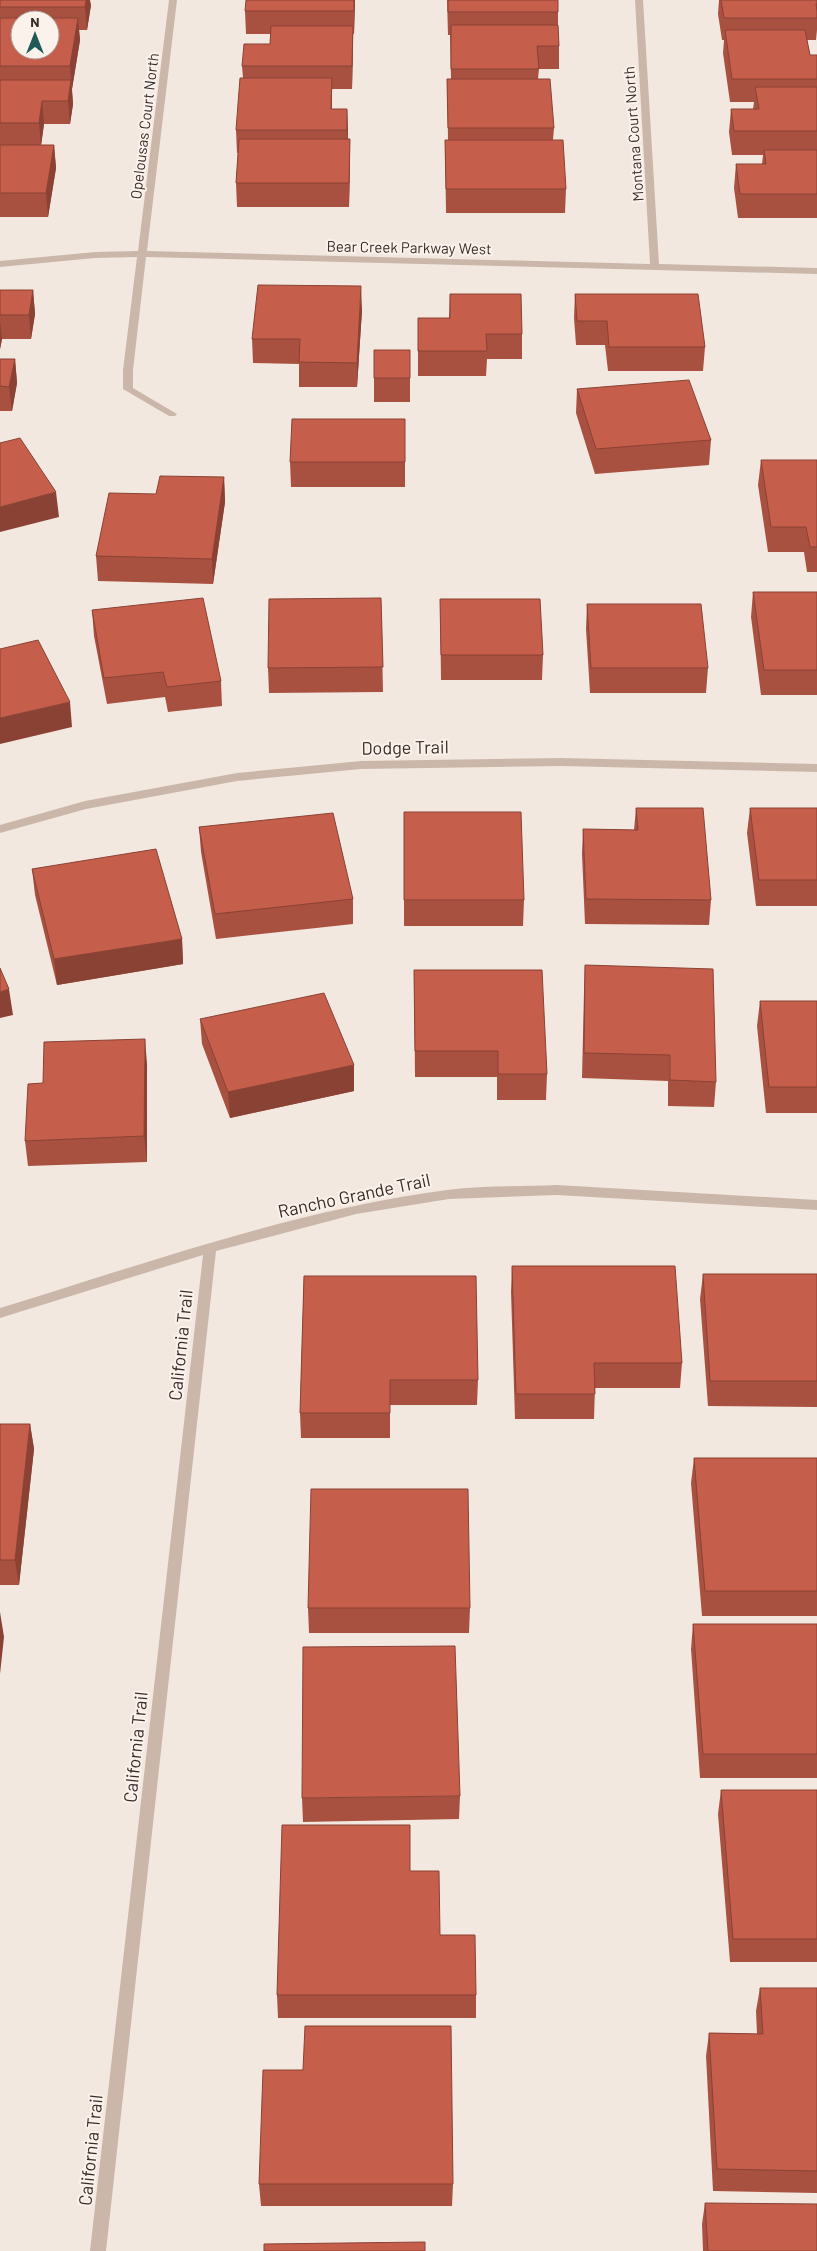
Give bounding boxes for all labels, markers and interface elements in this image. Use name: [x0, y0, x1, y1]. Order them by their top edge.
north arrow: [10, 10, 60, 60]
text: N: [30, 13, 40, 30]
street label: Opelousas Court North: [126, 52, 162, 200]
street label: Montana Court North: [619, 66, 647, 202]
street label: Bear Creek Parkway West: [326, 237, 492, 257]
street label: Dodge Trail: [361, 735, 449, 759]
street label: Rancho Grande Trail: [276, 1168, 432, 1222]
street label: California Trail: [163, 1288, 197, 1402]
street label: California Trail: [118, 1690, 152, 1804]
street label: California Trail: [73, 2093, 107, 2207]

